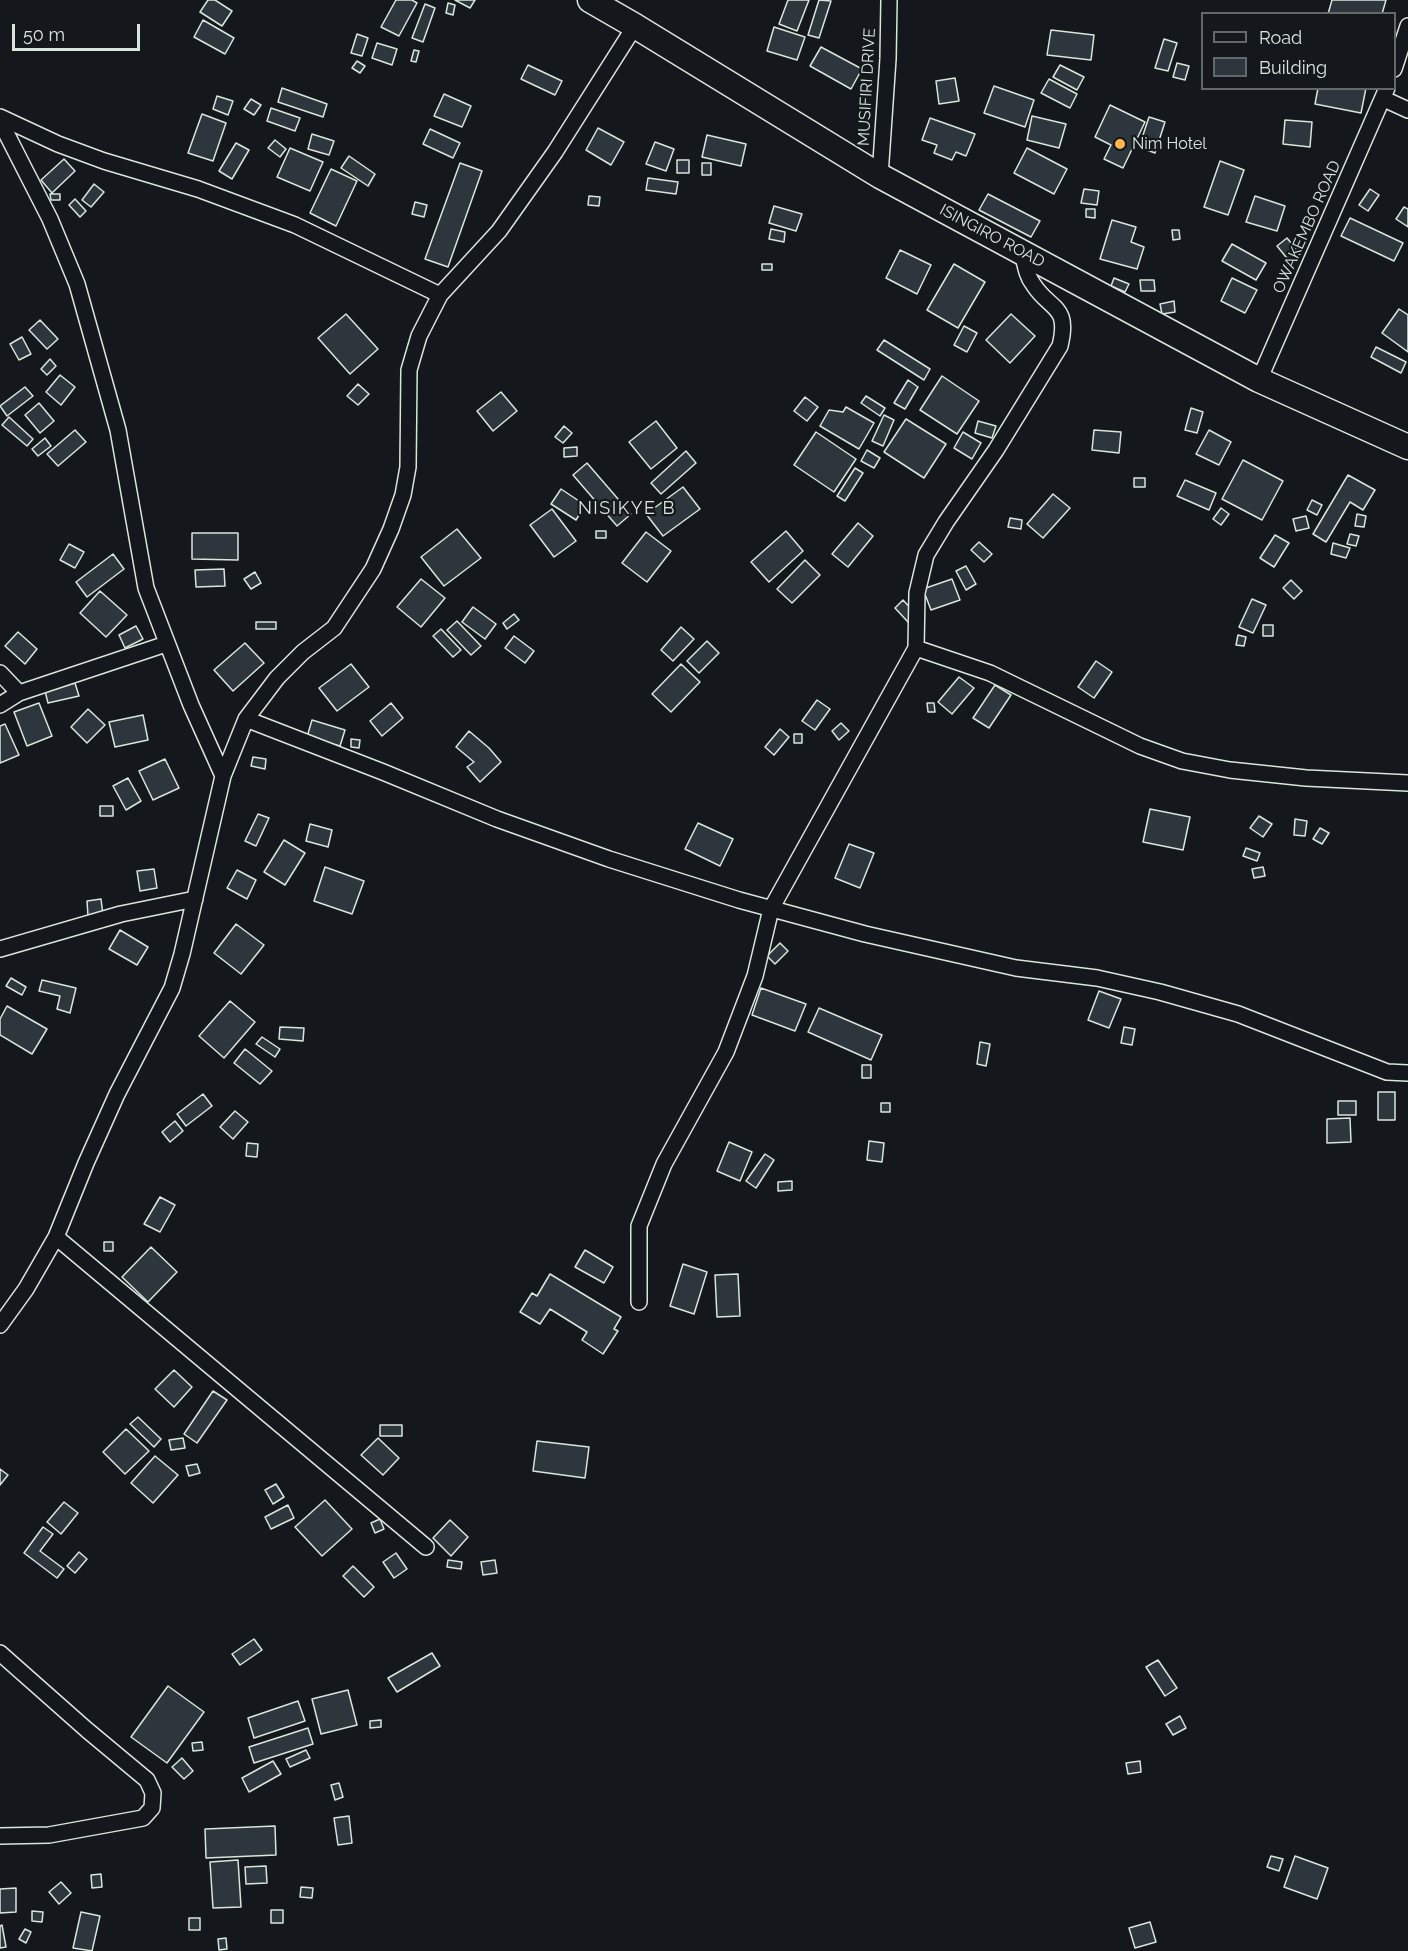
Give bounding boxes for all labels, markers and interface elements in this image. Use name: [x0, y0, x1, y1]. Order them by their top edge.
scale bar: [15, 12, 142, 50]
legend: [1201, 12, 1396, 90]
text: 50 m: [23, 24, 65, 45]
text: Road: [1259, 27, 1302, 48]
street label: MUSIFIRI DRIVE: [854, 28, 880, 146]
text: Building: [1259, 57, 1327, 78]
place label: Nim Hotel: [1132, 134, 1207, 154]
marker: Nim Hotel: [1113, 137, 1127, 151]
street label: OWAKEMBO ROAD: [1269, 158, 1345, 296]
street label: ISINGIRO ROAD: [936, 200, 1048, 272]
district label: NISIKYE B: [578, 498, 676, 520]

